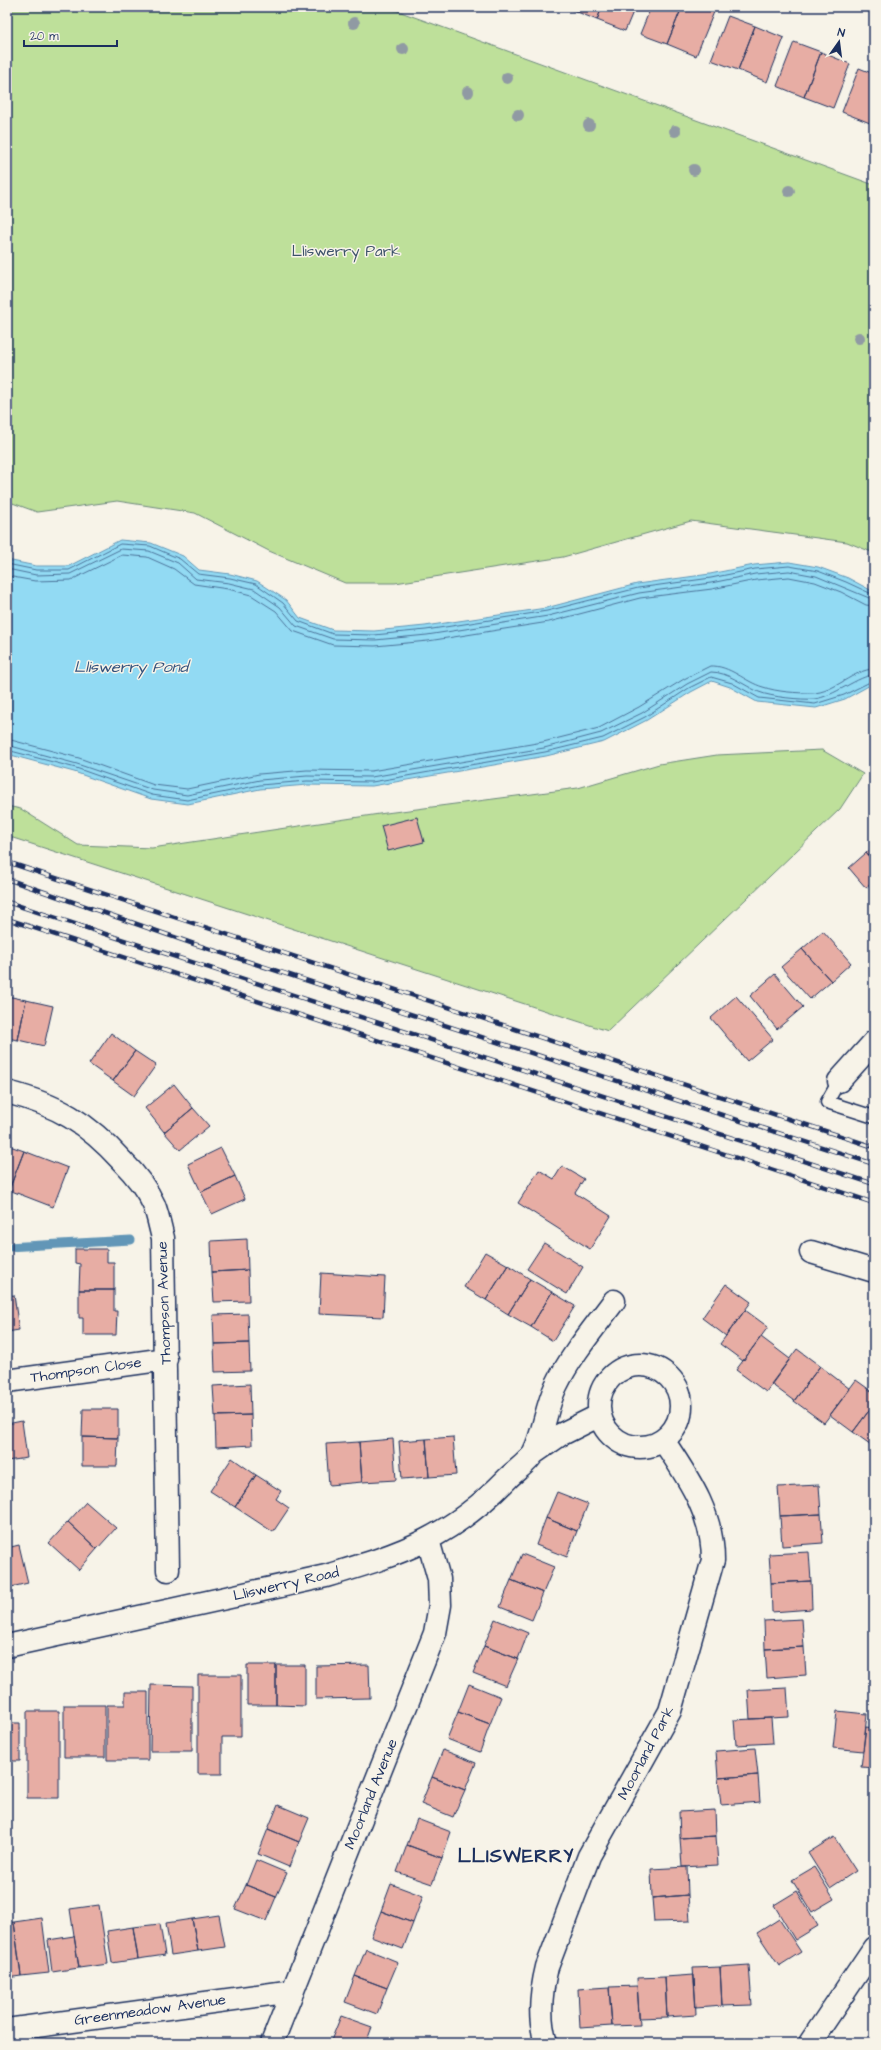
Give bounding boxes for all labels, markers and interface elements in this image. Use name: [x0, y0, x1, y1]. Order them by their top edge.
scale bar: [24, 22, 117, 48]
north arrow: [819, 22, 859, 62]
text: N: [836, 25, 847, 41]
text: 20 m: [30, 28, 59, 45]
park label: Lliswerry Park: [292, 241, 400, 263]
water label: Lliswerry Pond: [74, 656, 191, 679]
street label: Thompson Avenue: [151, 1241, 177, 1365]
street label: Thompson Close: [29, 1352, 143, 1388]
street label: Lliswerry Road: [231, 1562, 342, 1607]
street label: Moorland Park: [612, 1702, 680, 1804]
street label: Moorland Avenue: [339, 1736, 403, 1852]
district label: LLISWERRY: [458, 1843, 574, 1870]
street label: Greenmeadow Avenue: [73, 1989, 227, 2031]

